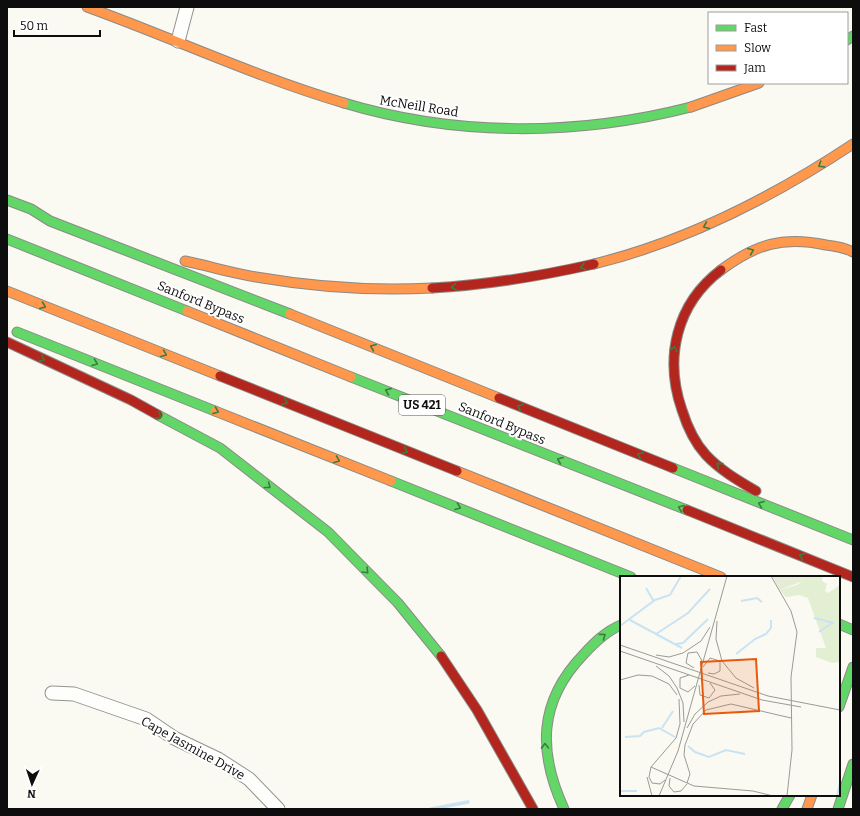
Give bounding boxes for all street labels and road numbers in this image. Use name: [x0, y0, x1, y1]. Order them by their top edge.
street label: McNeill Road: [378, 92, 460, 120]
street label: Sanford Bypass: [155, 278, 247, 326]
road number: US 421: [399, 395, 445, 415]
street label: Sanford Bypass: [456, 399, 548, 447]
street label: Cape Jasmine Drive: [139, 713, 247, 783]

